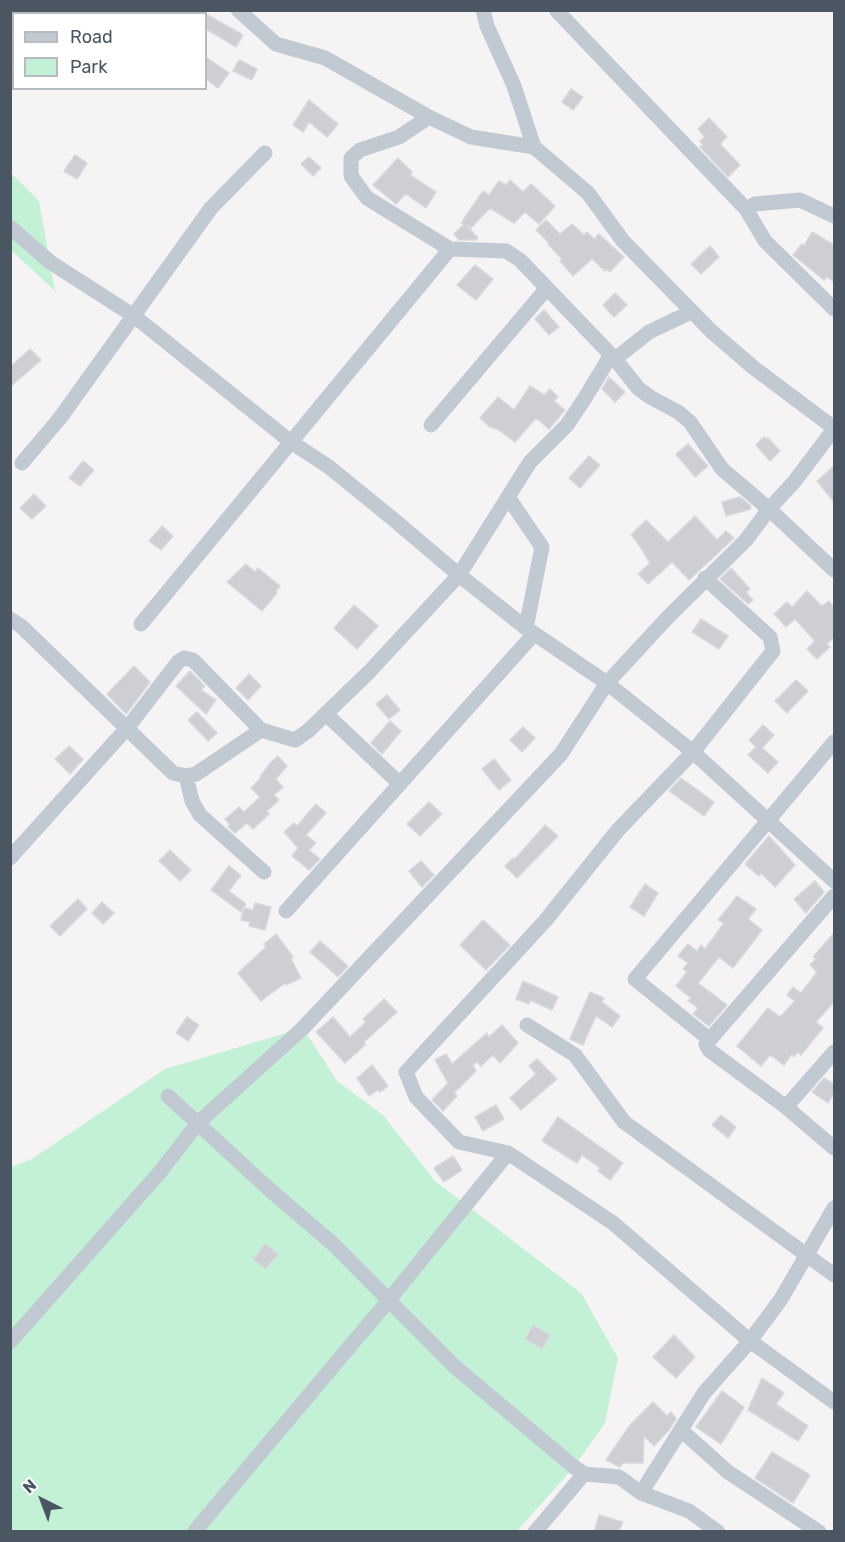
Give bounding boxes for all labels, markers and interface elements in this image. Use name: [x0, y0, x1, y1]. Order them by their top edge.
legend: [12, 12, 207, 90]
text: Road: [70, 26, 113, 48]
text: Park: [70, 56, 107, 78]
north arrow: [12, 1470, 72, 1530]
text: N: [19, 1475, 40, 1497]

